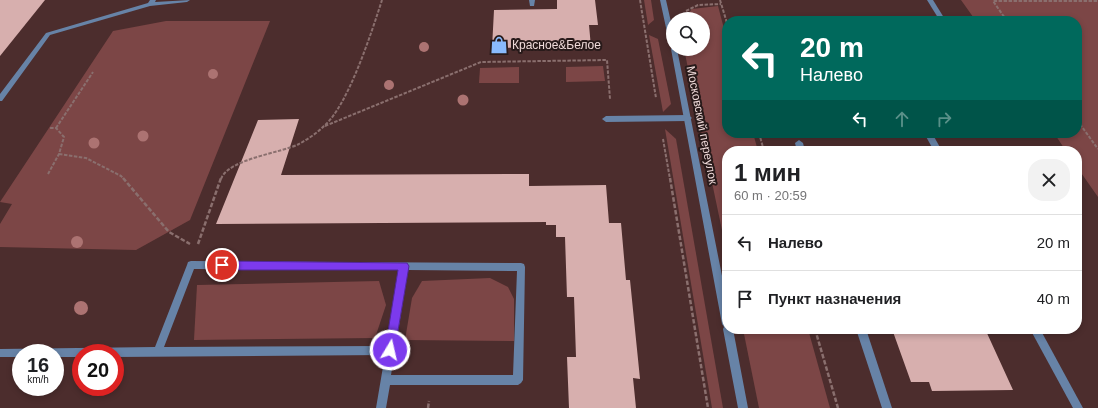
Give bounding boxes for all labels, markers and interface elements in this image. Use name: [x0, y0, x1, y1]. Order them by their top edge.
map controls: [666, 12, 710, 56]
button: search: [666, 12, 710, 56]
icon: left: [734, 32, 786, 84]
text: 20 m: [800, 32, 864, 63]
shop icon: Красное&Белое: [489, 35, 509, 55]
place label: Красное&Белое: [512, 38, 601, 52]
street label: Московский переулок: [684, 65, 720, 186]
text: Налево: [800, 65, 863, 85]
icon: left: [849, 108, 871, 130]
icon: ahead: [891, 108, 913, 130]
icon: right: [933, 108, 955, 130]
text: 1 мин: [734, 159, 801, 186]
button: close: [1028, 159, 1070, 201]
text: 60 m · 20:59: [734, 188, 807, 203]
icon: left: [734, 232, 756, 254]
text: Налево: [768, 234, 823, 251]
text: 20 m: [1037, 234, 1070, 251]
pin: [205, 248, 239, 282]
icon: arrive: [211, 254, 233, 276]
icon: arrive: [734, 288, 756, 310]
text: Пункт назначения: [768, 290, 901, 307]
text: 40 m: [1037, 290, 1070, 307]
position arrow: [369, 329, 411, 371]
speed limit sign: 20: [72, 344, 124, 396]
text: 16: [27, 354, 49, 376]
text: km/h: [27, 374, 49, 385]

